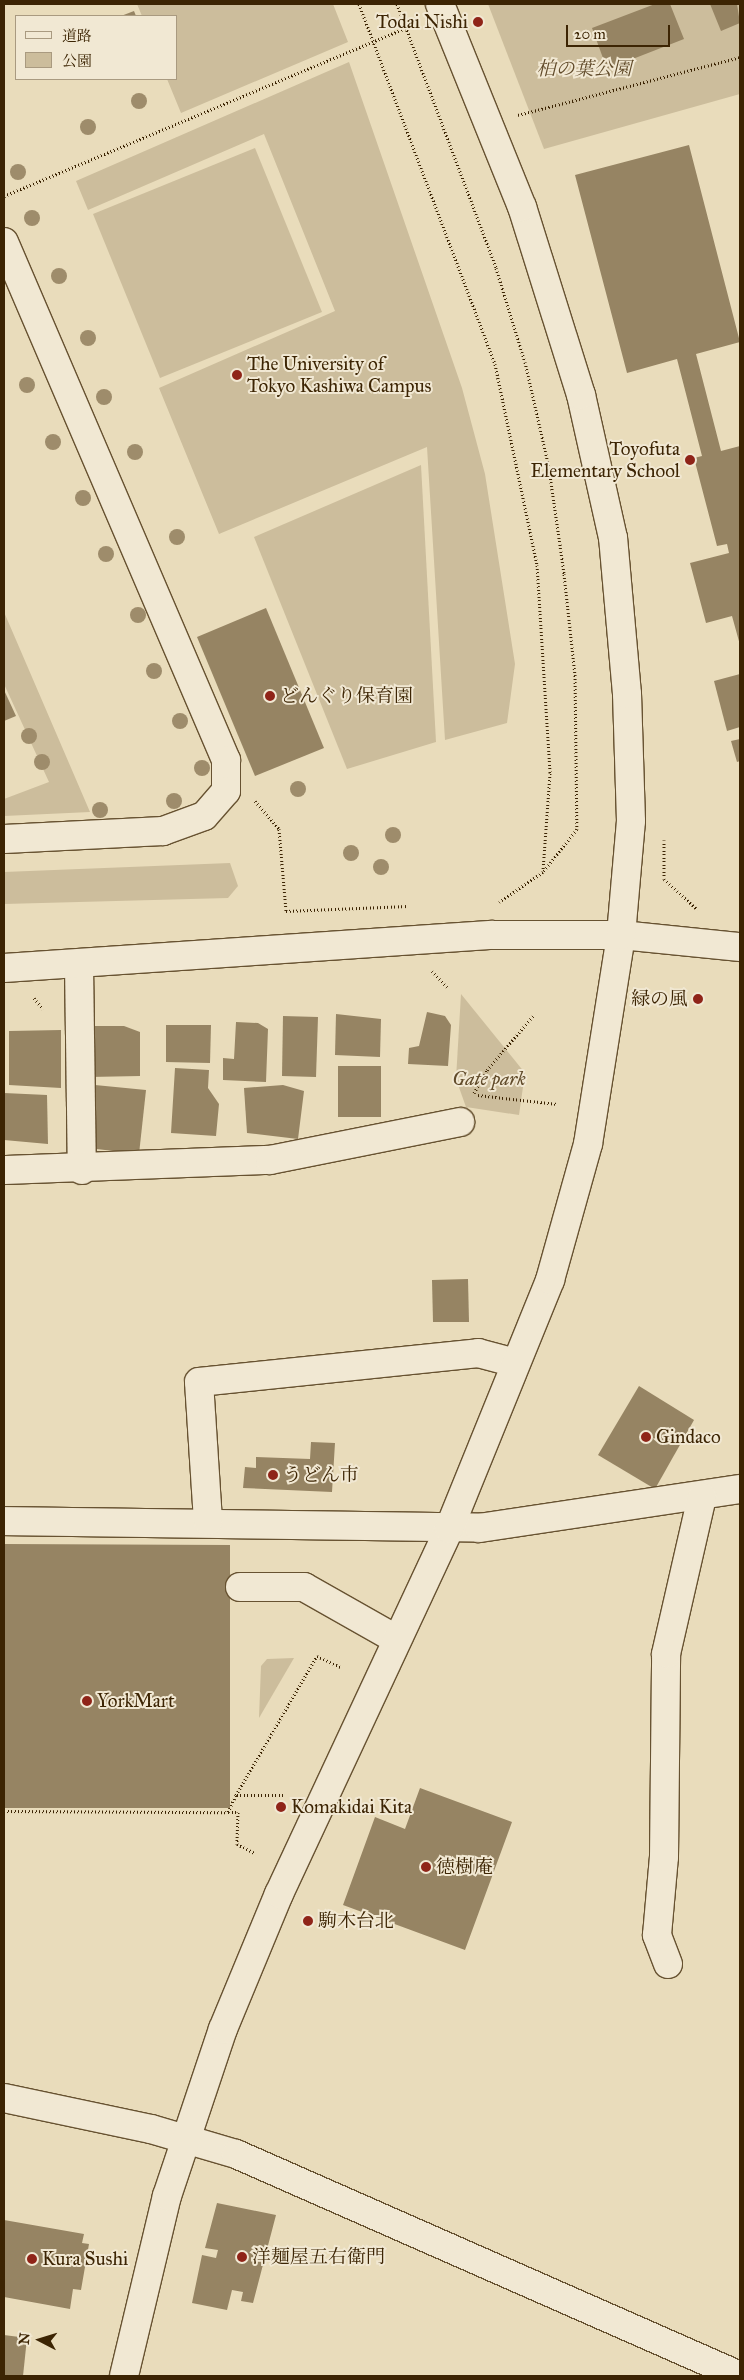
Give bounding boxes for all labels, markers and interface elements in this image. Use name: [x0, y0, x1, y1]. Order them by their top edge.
place label: Todai Nishi: [376, 11, 468, 33]
legend: [15, 15, 178, 80]
scale bar: [569, 15, 673, 47]
marker: Todai Nishi: [472, 16, 484, 28]
text: 20 m: [574, 25, 606, 43]
text: 道路: [62, 27, 92, 45]
text: 公園: [62, 52, 92, 70]
park label: 柏の葉公園: [537, 58, 631, 80]
place label: The University of Tokyo Kashiwa Campus: [247, 353, 431, 397]
marker: The University of Tokyo Kashiwa Campus: [231, 369, 243, 381]
place label: Toyofuta Elementary School: [531, 438, 680, 482]
marker: Toyofuta Elementary School: [684, 454, 696, 466]
place label: どんぐり保育園: [280, 685, 413, 707]
marker: どんぐり保育園: [264, 690, 276, 702]
place label: 緑の風: [631, 988, 688, 1010]
marker: 緑の風: [692, 993, 704, 1005]
park label: Gate park: [452, 1068, 526, 1090]
place label: Gindaco: [656, 1426, 721, 1448]
marker: Gindaco: [640, 1431, 652, 1443]
place label: うどん市: [283, 1464, 359, 1486]
marker: うどん市: [267, 1469, 279, 1481]
place label: YorkMart: [97, 1690, 175, 1712]
marker: YorkMart: [81, 1695, 93, 1707]
place label: Komakidai Kita: [291, 1796, 412, 1818]
marker: Komakidai Kita: [275, 1801, 287, 1813]
place label: 徳樹庵: [436, 1856, 493, 1878]
marker: 徳樹庵: [420, 1861, 432, 1873]
place label: 駒木台北: [318, 1910, 394, 1932]
marker: 駒木台北: [302, 1915, 314, 1927]
place label: 洋麺屋五右衛門: [252, 2246, 385, 2268]
place label: Kura Sushi: [42, 2248, 128, 2270]
marker: 洋麺屋五右衛門: [236, 2251, 248, 2263]
marker: Kura Sushi: [26, 2253, 38, 2265]
north arrow: [15, 2315, 65, 2365]
text: N: [16, 2332, 34, 2345]

